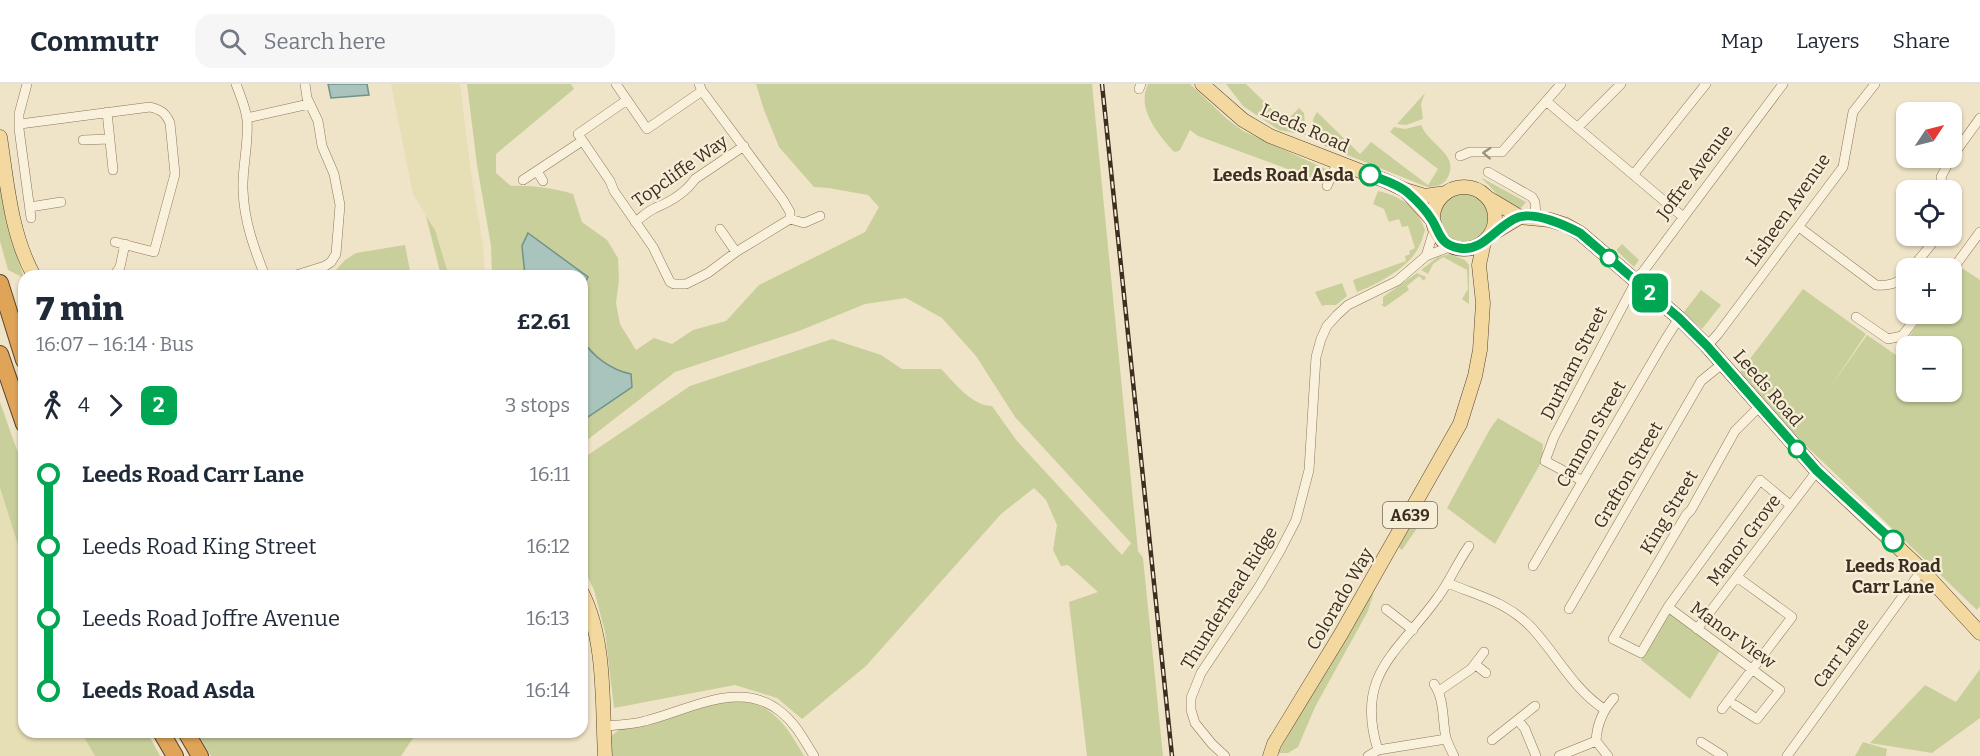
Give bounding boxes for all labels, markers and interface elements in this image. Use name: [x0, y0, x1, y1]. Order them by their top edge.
search box: [195, 14, 615, 68]
text: Commutr: [30, 25, 159, 58]
icon: search: [216, 25, 249, 58]
text: Search here: [264, 28, 386, 55]
text: Map: [1721, 28, 1763, 54]
text: Layers: [1796, 28, 1860, 54]
text: Share: [1893, 28, 1950, 54]
street label: Leeds Road: [1257, 99, 1353, 157]
north arrow: [1896, 102, 1962, 168]
map controls: [1896, 102, 1962, 402]
street label: Joffre Avenue: [1652, 120, 1738, 224]
street label: Topcliffe Way: [628, 130, 732, 212]
one-way arrow: [1483, 146, 1492, 159]
street label: Lisheen Avenue: [1741, 149, 1835, 271]
place label: Leeds Road Asda: [1213, 164, 1354, 186]
marker: Leeds Road Asda: [1359, 164, 1381, 186]
button: locate: [1896, 180, 1962, 246]
unlabelled marker: [1600, 249, 1618, 267]
button: +: [1896, 258, 1962, 324]
line badge: 2: [1630, 274, 1670, 312]
text: 2: [1644, 280, 1656, 306]
text: 7 min: [36, 289, 124, 329]
street label: Durham Street: [1536, 302, 1612, 423]
text: £2.61: [517, 308, 570, 335]
text: 16:07 – 16:14 · Bus: [36, 332, 194, 356]
button: −: [1896, 336, 1962, 402]
street label: Leeds Road: [1729, 345, 1808, 431]
street label: Cannon Street: [1551, 376, 1631, 491]
icon: walk: [36, 389, 69, 422]
icon: forward: [99, 389, 132, 422]
text: 2: [153, 392, 165, 418]
text: 4: [78, 393, 90, 417]
text: 3 stops: [505, 393, 570, 417]
street label: Grafton Street: [1589, 417, 1668, 532]
unlabelled marker: [1788, 440, 1806, 458]
text: Leeds Road Carr Lane: [82, 461, 304, 488]
text: 16:11: [530, 462, 570, 486]
street label: King Street: [1635, 466, 1703, 558]
street label: Manor Grove: [1703, 490, 1785, 590]
road number: A639: [1383, 502, 1437, 528]
street label: Thunderhead Ridge: [1176, 522, 1282, 674]
marker: Leeds Road Carr Lane: [1882, 530, 1904, 552]
text: Leeds Road King Street: [82, 533, 317, 560]
text: 16:12: [527, 534, 570, 558]
street label: Colorado Way: [1302, 543, 1378, 654]
place label: Leeds Road Carr Lane: [1845, 555, 1941, 598]
street label: Manor View: [1686, 597, 1780, 674]
text: Leeds Road Joffre Avenue: [82, 605, 340, 632]
text: 16:13: [526, 606, 570, 630]
street label: Carr Lane: [1808, 614, 1874, 692]
text: Leeds Road Asda: [82, 677, 255, 704]
text: 16:14: [526, 678, 570, 702]

